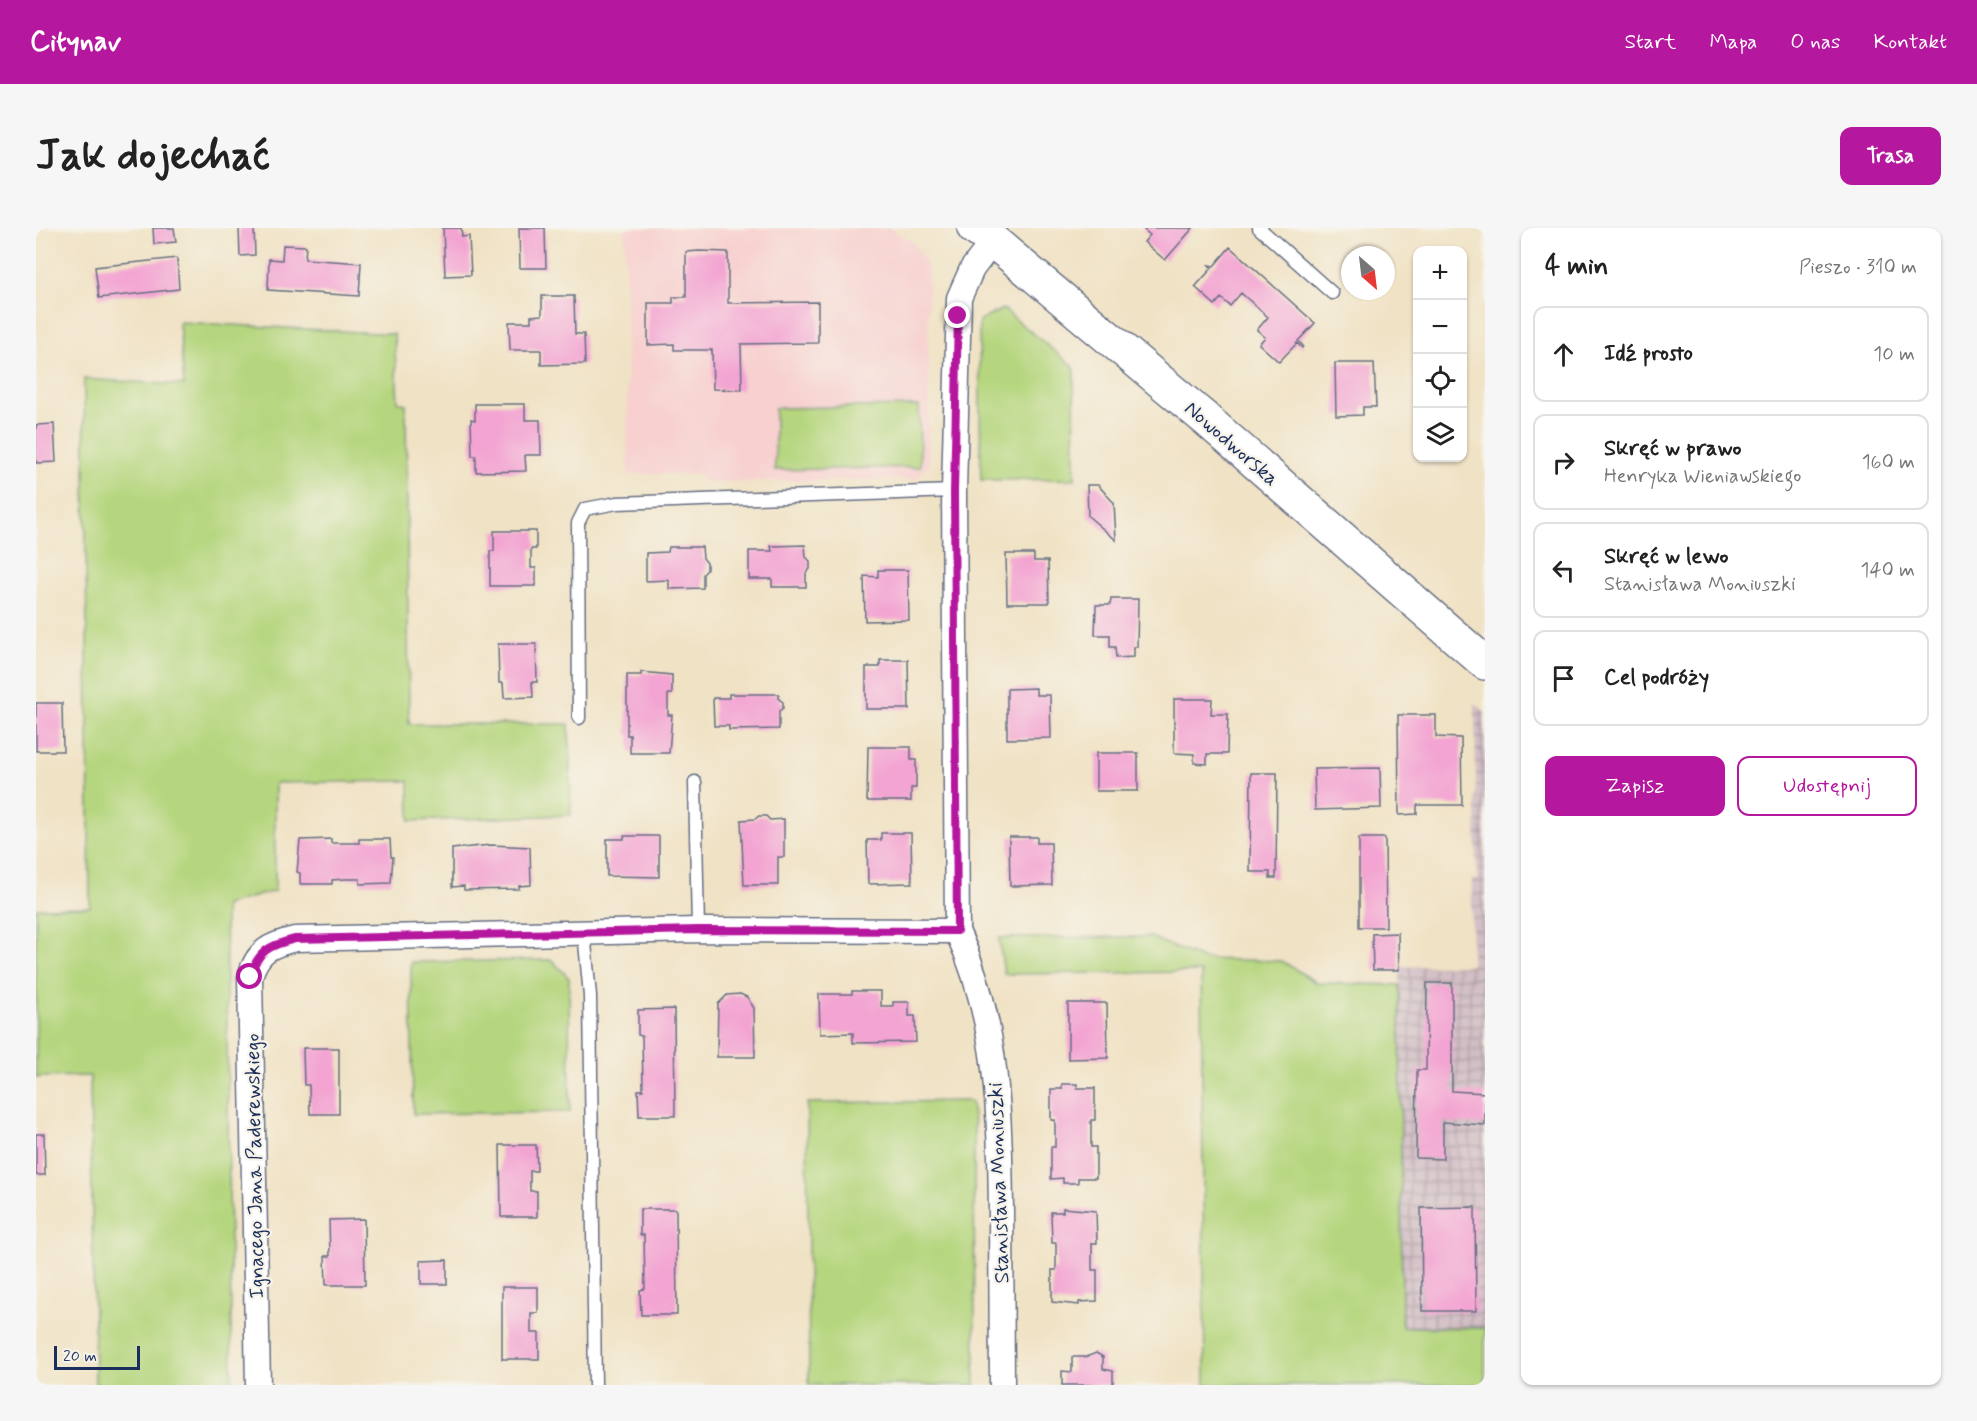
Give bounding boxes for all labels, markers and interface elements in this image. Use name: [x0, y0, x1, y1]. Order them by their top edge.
text: Citynav: [30, 24, 121, 61]
text: Start: [1624, 28, 1676, 56]
text: Mapa: [1709, 28, 1757, 56]
text: O nas: [1790, 28, 1840, 56]
text: Kontakt: [1873, 28, 1947, 56]
button: Trasa: [1840, 127, 1941, 185]
text: Jak dojechać: [36, 129, 270, 184]
north arrow: [1341, 246, 1395, 300]
map controls: [1413, 246, 1467, 462]
button: +: [1413, 246, 1467, 300]
text: 4 min: [1545, 250, 1608, 284]
text: Pieszo · 310 m: [1799, 254, 1917, 281]
button: −: [1413, 300, 1467, 354]
route end: [944, 302, 970, 328]
icon: ahead: [1547, 338, 1580, 371]
text: Idź prosto: [1604, 340, 1693, 368]
text: 10 m: [1873, 341, 1915, 368]
button: locate: [1413, 354, 1467, 408]
street label: Nowodworska: [1178, 395, 1285, 493]
button: layers: [1413, 408, 1467, 462]
text: Skręć w prawo: [1604, 435, 1741, 463]
icon: right: [1547, 446, 1580, 479]
text: 160 m: [1862, 449, 1915, 476]
text: Henryka Wieniawskiego: [1604, 463, 1801, 490]
text: Skręć w lewo: [1604, 543, 1729, 571]
icon: left: [1547, 554, 1580, 587]
text: 140 m: [1861, 557, 1915, 584]
text: Stanisława Moniuszki: [1604, 571, 1796, 598]
icon: arrive: [1547, 662, 1580, 695]
text: Cel podróży: [1604, 664, 1709, 692]
button: Zapisz: [1545, 756, 1725, 816]
button: Udostępnij: [1737, 756, 1917, 816]
route start: [236, 963, 262, 989]
street label: Ignacego Jana Paderewskiego: [239, 1033, 271, 1299]
street label: Stanisława Moniuszki: [981, 1082, 1017, 1284]
scale bar: [54, 1343, 140, 1370]
text: 20 m: [63, 1346, 97, 1367]

